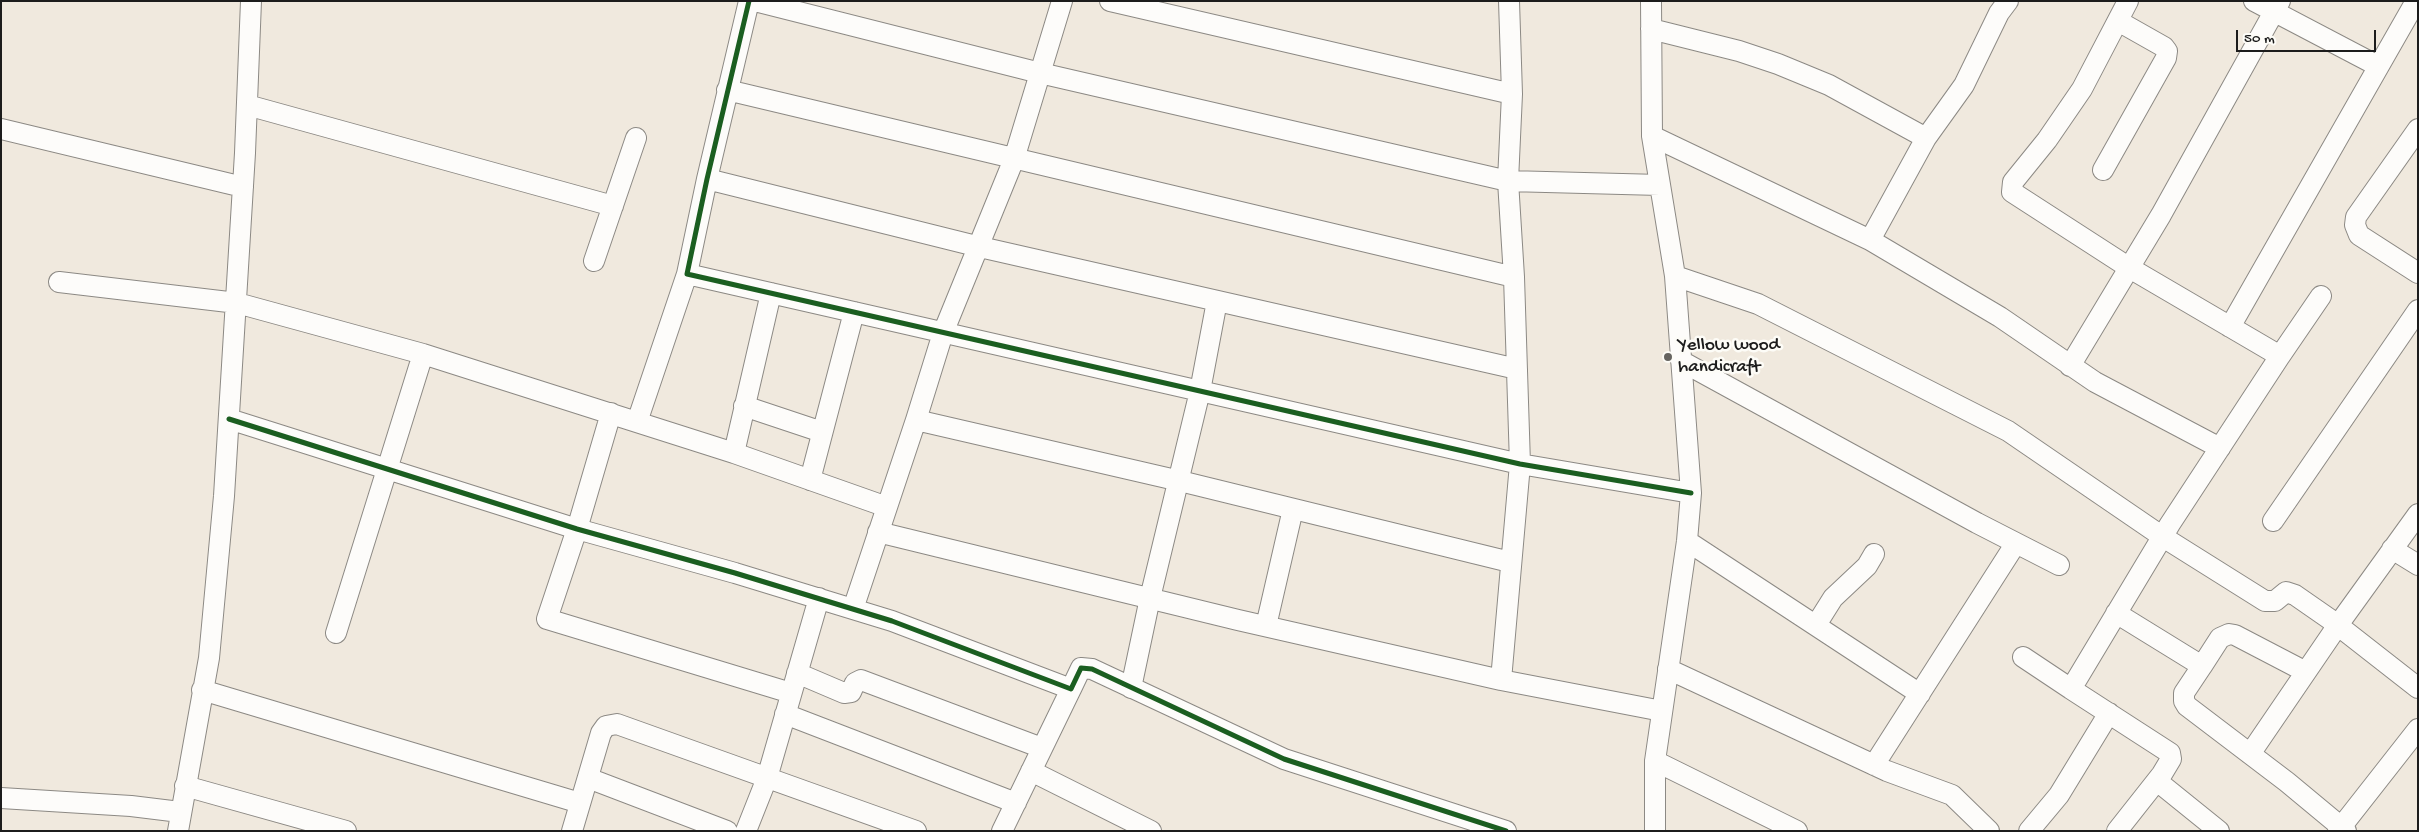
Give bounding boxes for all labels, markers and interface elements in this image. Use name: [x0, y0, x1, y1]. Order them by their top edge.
scale bar: [2239, 20, 2379, 52]
text: 50 m: [2244, 30, 2275, 48]
place label: Yellow wood handicraft: [1678, 335, 1780, 379]
marker: Yellow wood handicraft: [1662, 351, 1674, 363]

